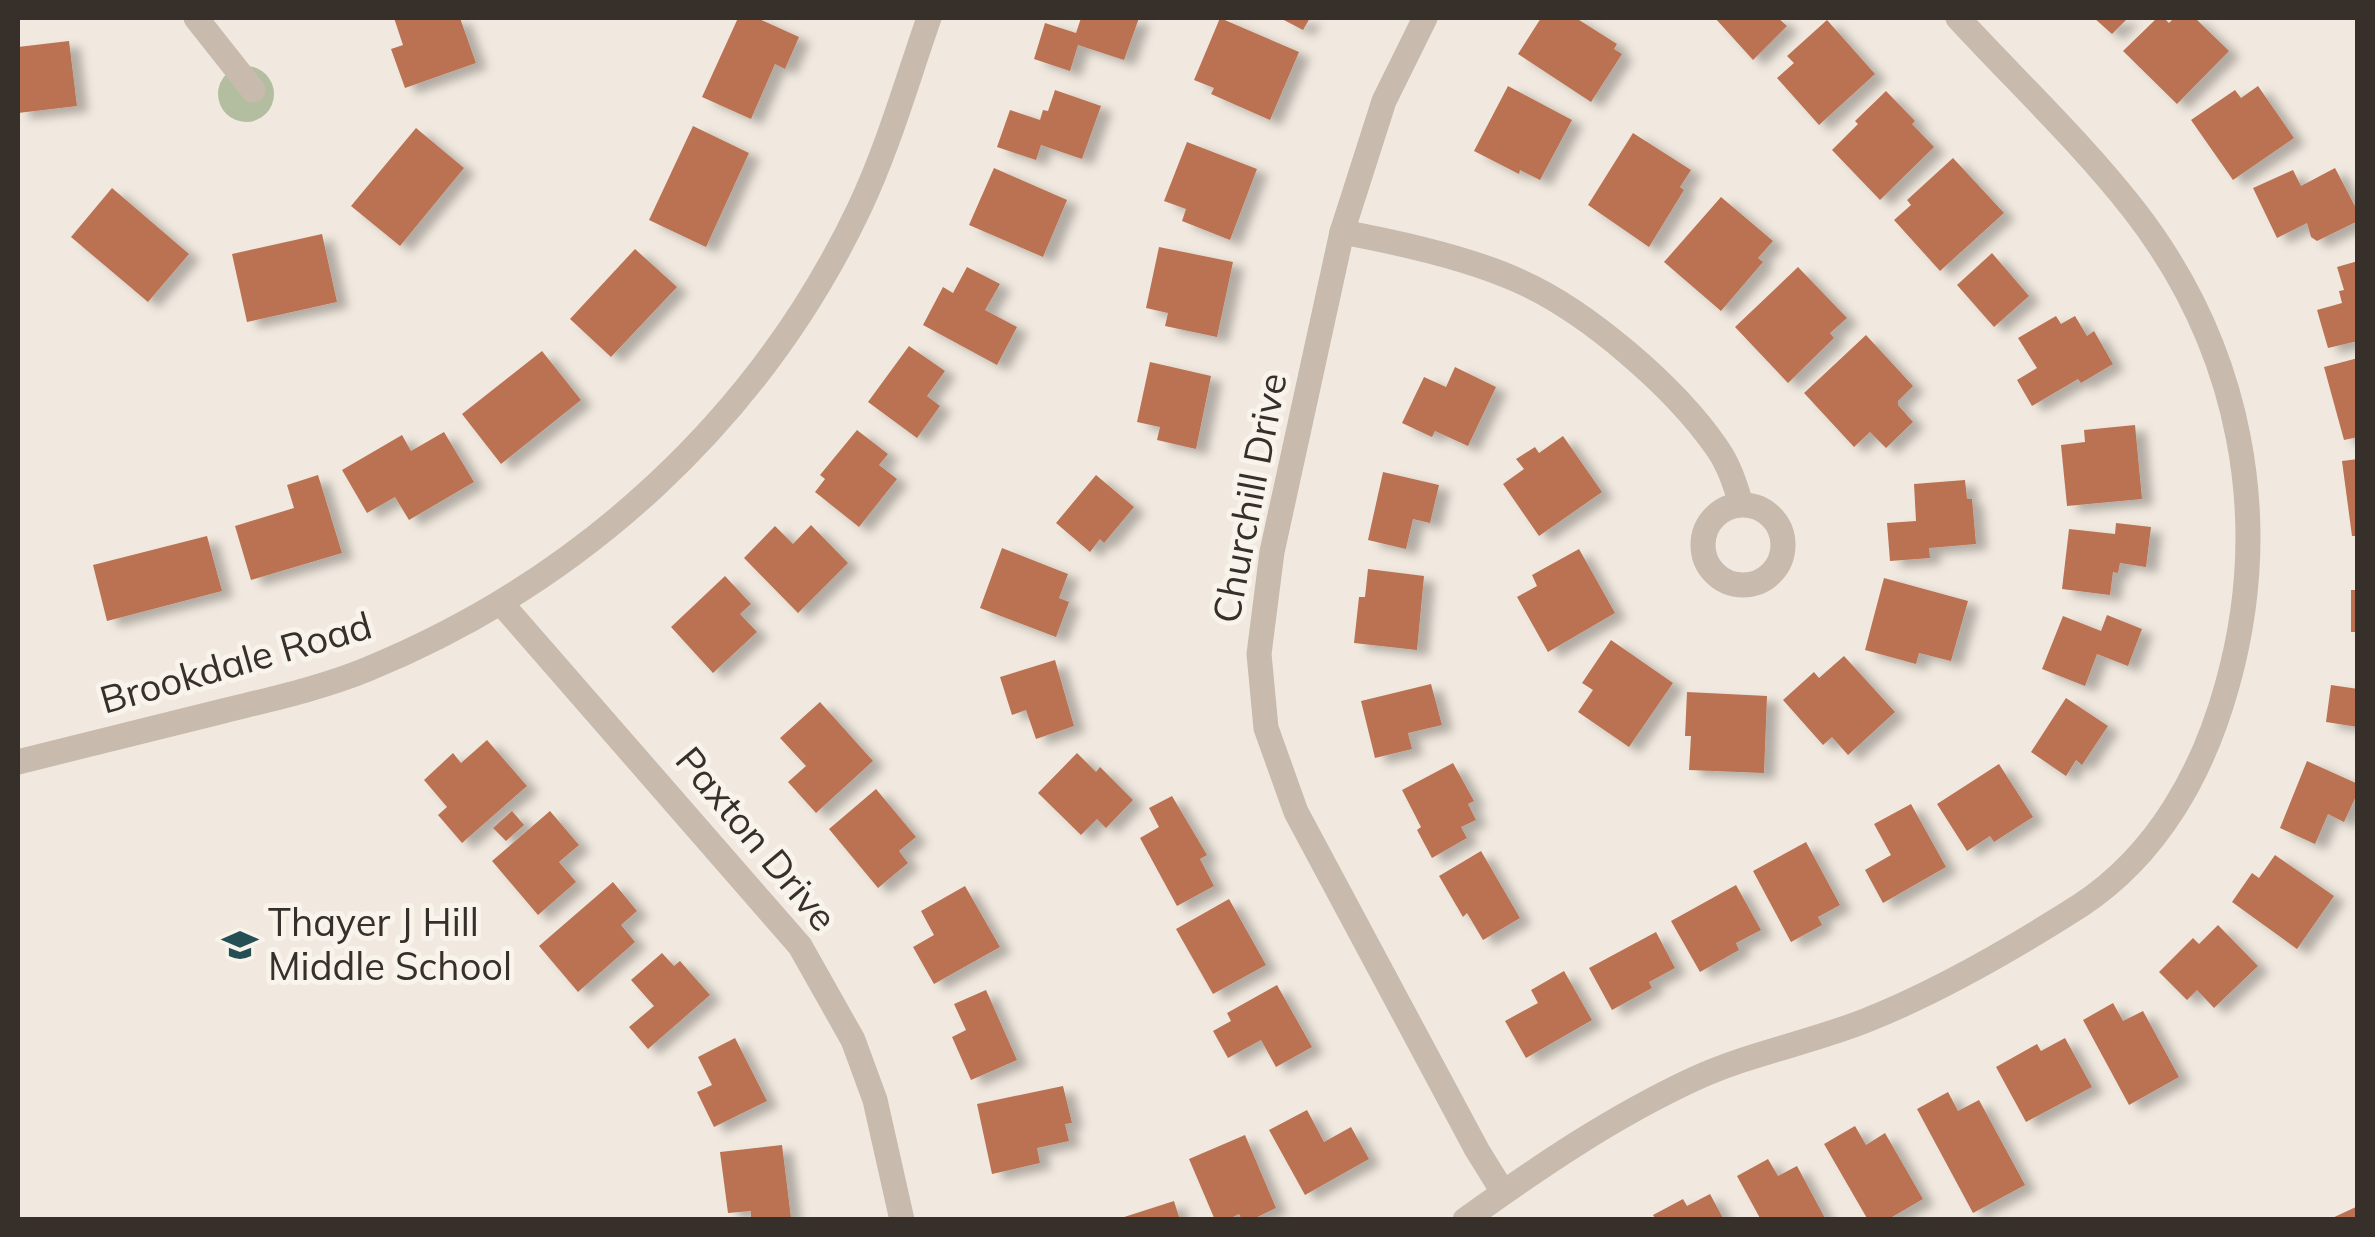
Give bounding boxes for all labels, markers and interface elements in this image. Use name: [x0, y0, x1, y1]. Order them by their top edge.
street label: Churchill Drive: [1201, 369, 1297, 627]
street label: Brookdale Road: [94, 600, 377, 724]
street label: Paxton Drive: [666, 736, 848, 940]
place label: Thayer J Hill Middle School: [268, 898, 512, 990]
school or university icon: Thayer J Hill Middle School: [221, 926, 259, 964]

